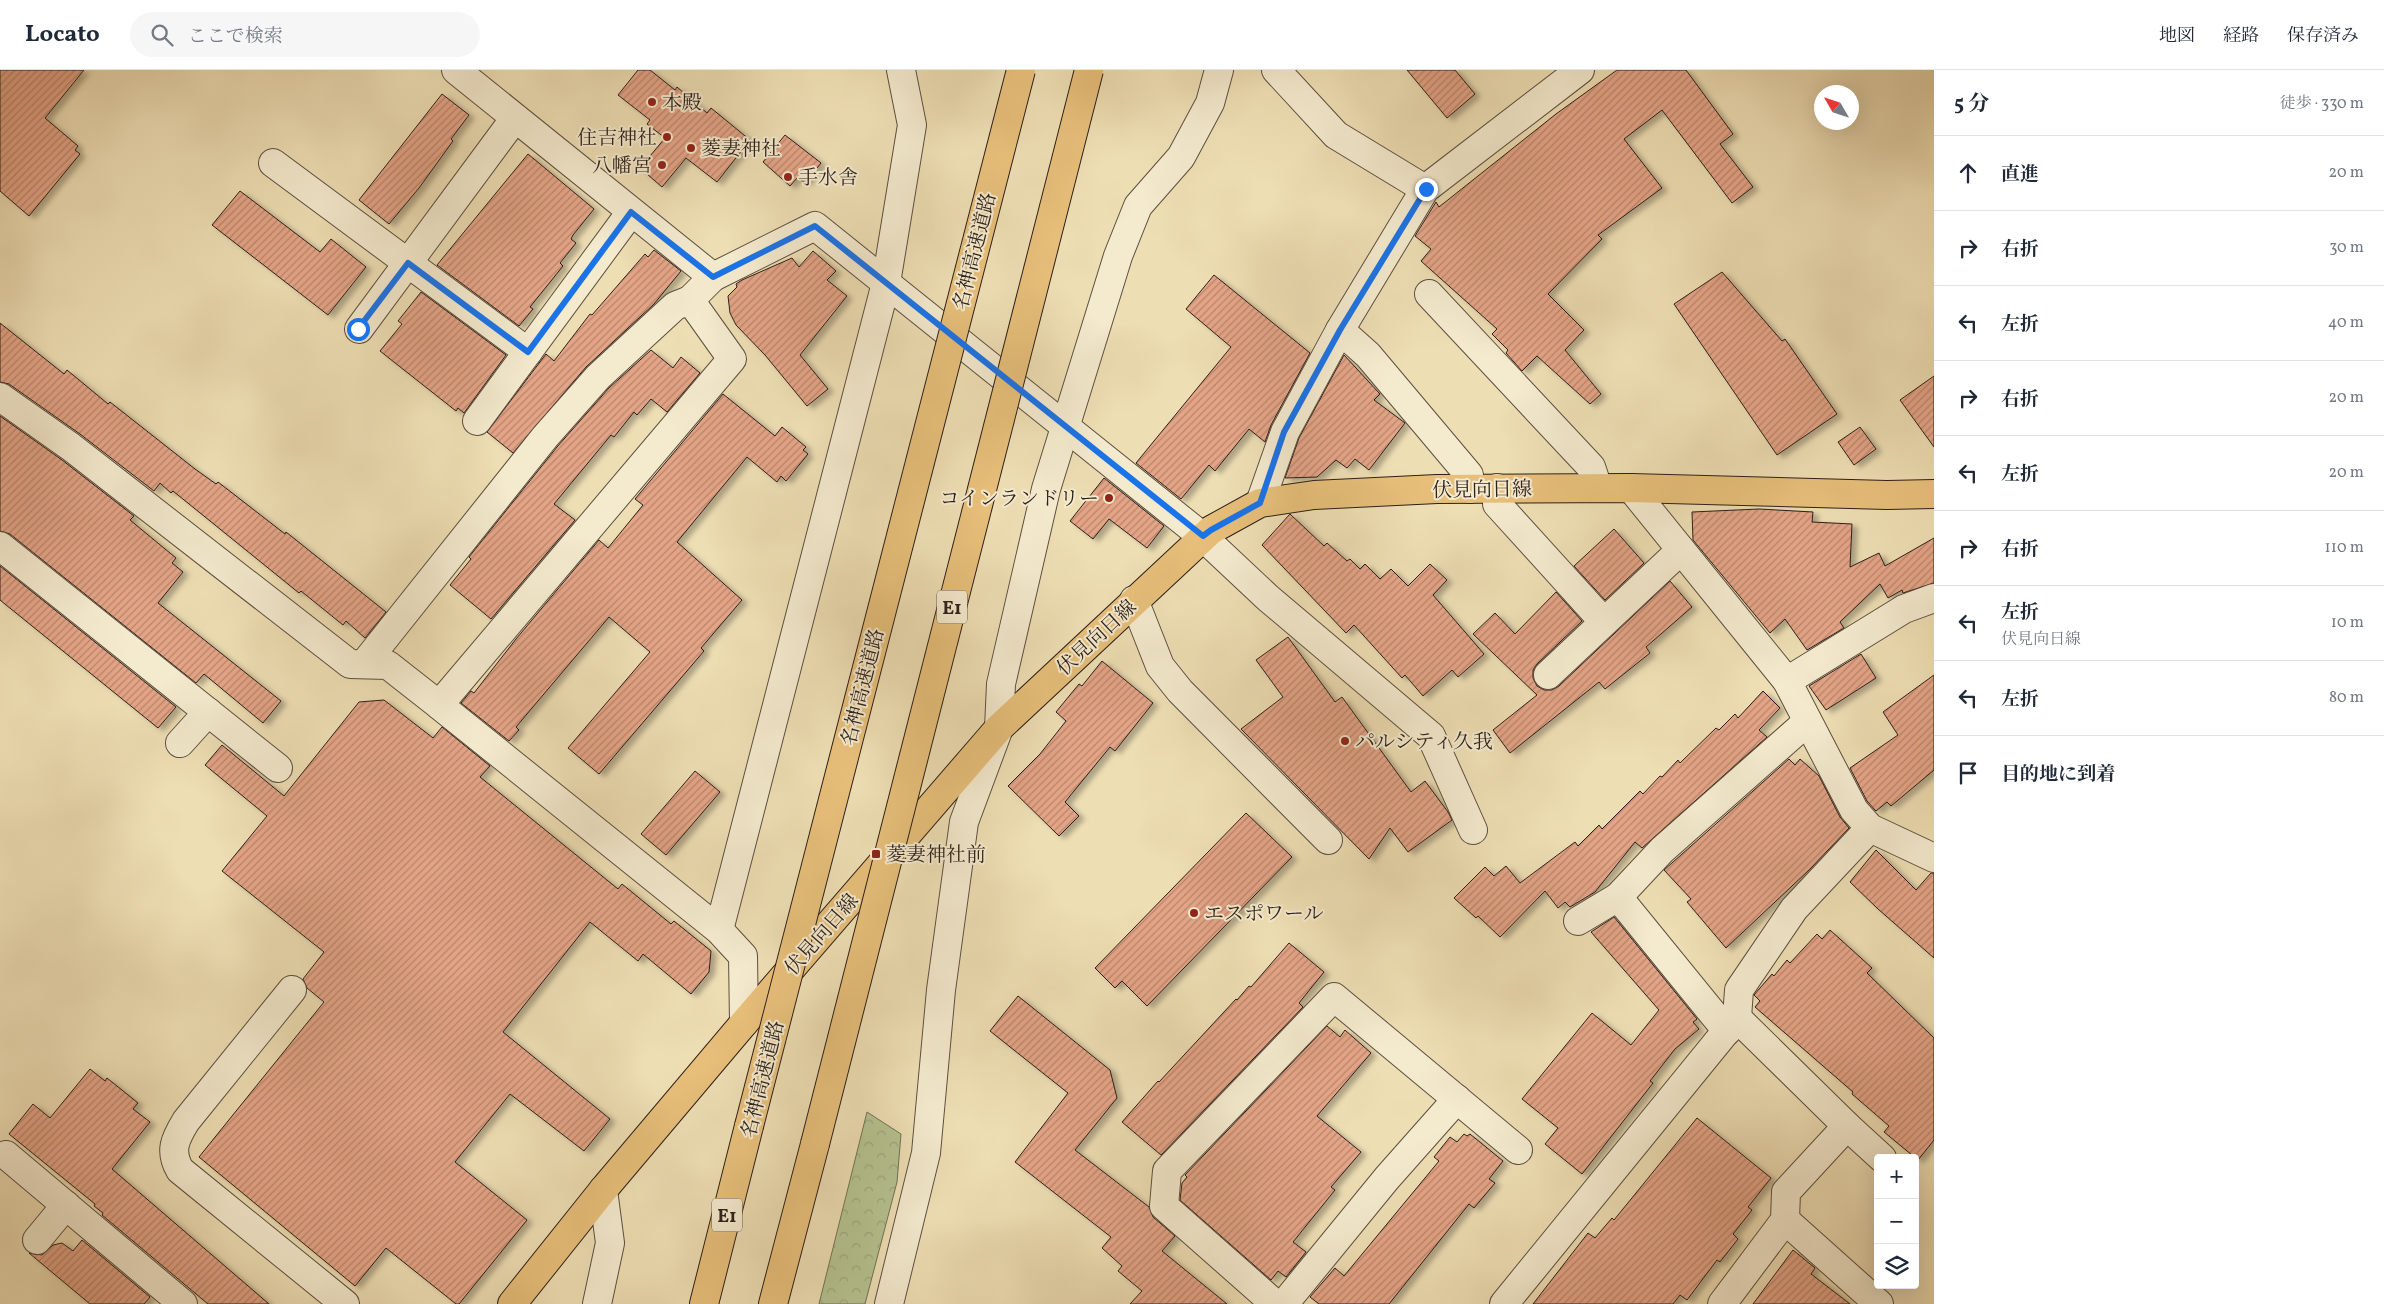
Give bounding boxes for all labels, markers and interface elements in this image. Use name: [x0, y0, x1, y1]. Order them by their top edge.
search box: [130, 12, 480, 57]
text: Locato: [25, 18, 100, 52]
icon: search: [148, 21, 176, 49]
text: ここで検索: [188, 24, 283, 50]
text: 地図: [2159, 24, 2195, 49]
text: 経路: [2223, 24, 2259, 49]
text: 保存済み: [2287, 24, 2359, 49]
north arrow: [1814, 85, 1859, 130]
place label: 本殿: [662, 90, 702, 118]
text: 5 分: [1954, 90, 1989, 119]
text: 徒歩 · 330 m: [2280, 93, 2364, 115]
marker: 本殿: [646, 96, 658, 108]
place label: 住吉神社: [577, 125, 657, 153]
marker: 住吉神社: [661, 131, 673, 143]
place label: 菱妻神社: [701, 136, 781, 164]
marker: 菱妻神社: [685, 142, 697, 154]
place label: 八幡宮: [592, 153, 652, 181]
marker: 八幡宮: [656, 159, 668, 171]
icon: ahead: [1954, 159, 1982, 187]
text: 直進: [2001, 162, 2039, 188]
text: 20 m: [2329, 162, 2364, 184]
place label: 手水舎: [798, 165, 858, 193]
marker: 手水舎: [782, 171, 794, 183]
route end: [1415, 178, 1438, 201]
street label: 名神高速道路: [948, 190, 1004, 313]
icon: right: [1954, 234, 1982, 262]
text: 右折: [2001, 237, 2039, 263]
text: 30 m: [2329, 237, 2364, 259]
icon: left: [1954, 309, 1982, 337]
text: 左折: [2001, 312, 2039, 338]
text: 40 m: [2328, 312, 2364, 334]
route start: [347, 318, 370, 341]
icon: right: [1954, 384, 1982, 412]
text: 右折: [2001, 387, 2039, 413]
text: 20 m: [2329, 387, 2364, 409]
icon: left: [1954, 459, 1982, 487]
text: 左折: [2001, 462, 2039, 488]
text: 20 m: [2329, 462, 2364, 484]
street label: 伏見向日線: [1432, 476, 1532, 506]
place label: コインランドリー: [940, 486, 1099, 514]
marker: コインランドリー: [1103, 492, 1115, 504]
icon: right: [1954, 534, 1982, 562]
text: 右折: [2001, 537, 2039, 563]
text: 110 m: [2325, 537, 2364, 559]
road number: E1: [937, 590, 967, 624]
street label: 伏見向日線: [1051, 594, 1143, 683]
text: 左折: [2001, 600, 2039, 626]
icon: left: [1954, 609, 1982, 637]
text: 10 m: [2331, 612, 2364, 634]
street label: 名神高速道路: [836, 626, 892, 749]
text: 伏見向日線: [2001, 629, 2081, 651]
icon: left: [1954, 684, 1982, 712]
text: 左折: [2001, 687, 2039, 713]
text: 80 m: [2329, 687, 2364, 709]
place label: パルシティ久我: [1355, 729, 1493, 757]
marker: パルシティ久我: [1339, 735, 1351, 747]
icon: arrive: [1954, 759, 1982, 787]
text: 目的地に到着: [2001, 762, 2115, 788]
place label: 菱妻神社前: [886, 842, 986, 870]
marker: 菱妻神社前: [870, 848, 882, 860]
street label: 伏見向日線: [779, 888, 866, 982]
place label: エスポワール: [1204, 901, 1324, 929]
marker: エスポワール: [1188, 907, 1200, 919]
street label: 名神高速道路: [736, 1018, 792, 1141]
map controls: [1874, 1154, 1919, 1289]
button: +: [1874, 1154, 1919, 1199]
road number: E1: [712, 1198, 742, 1232]
button: −: [1874, 1199, 1919, 1244]
button: layers: [1874, 1244, 1919, 1289]

